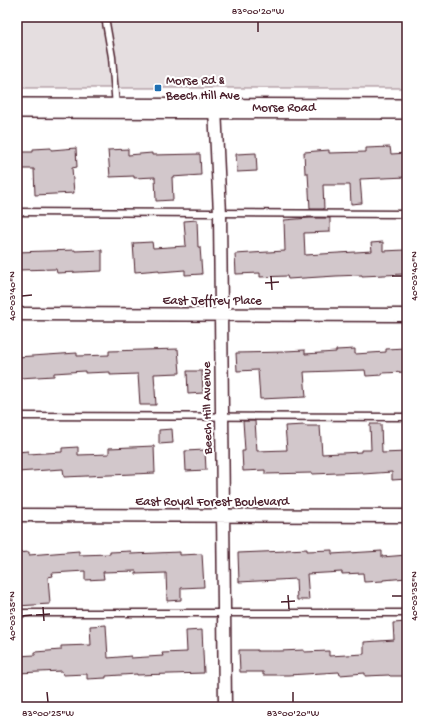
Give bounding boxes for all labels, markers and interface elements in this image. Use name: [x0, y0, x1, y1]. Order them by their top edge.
text: 83°00'20"W: [232, 6, 285, 18]
place label: Morse Rd & Beech Hill Ave: [165, 74, 240, 104]
marker: Morse Rd & Beech Hill Ave: [153, 83, 163, 93]
street label: Morse Road: [252, 101, 317, 116]
text: 40°03'40"N: [409, 251, 421, 301]
text: 40°03'40"N: [7, 271, 19, 321]
street label: East Jeffrey Place: [162, 294, 262, 309]
street label: Beech Hill Avenue: [200, 361, 216, 455]
street label: East Royal Forest Boulevard: [135, 495, 290, 510]
text: 40°03'35"N: [409, 571, 421, 621]
text: 40°03'35"N: [7, 591, 19, 641]
text: 83°00'25"W: [22, 708, 74, 720]
text: 83°00'20"W: [267, 708, 320, 720]

